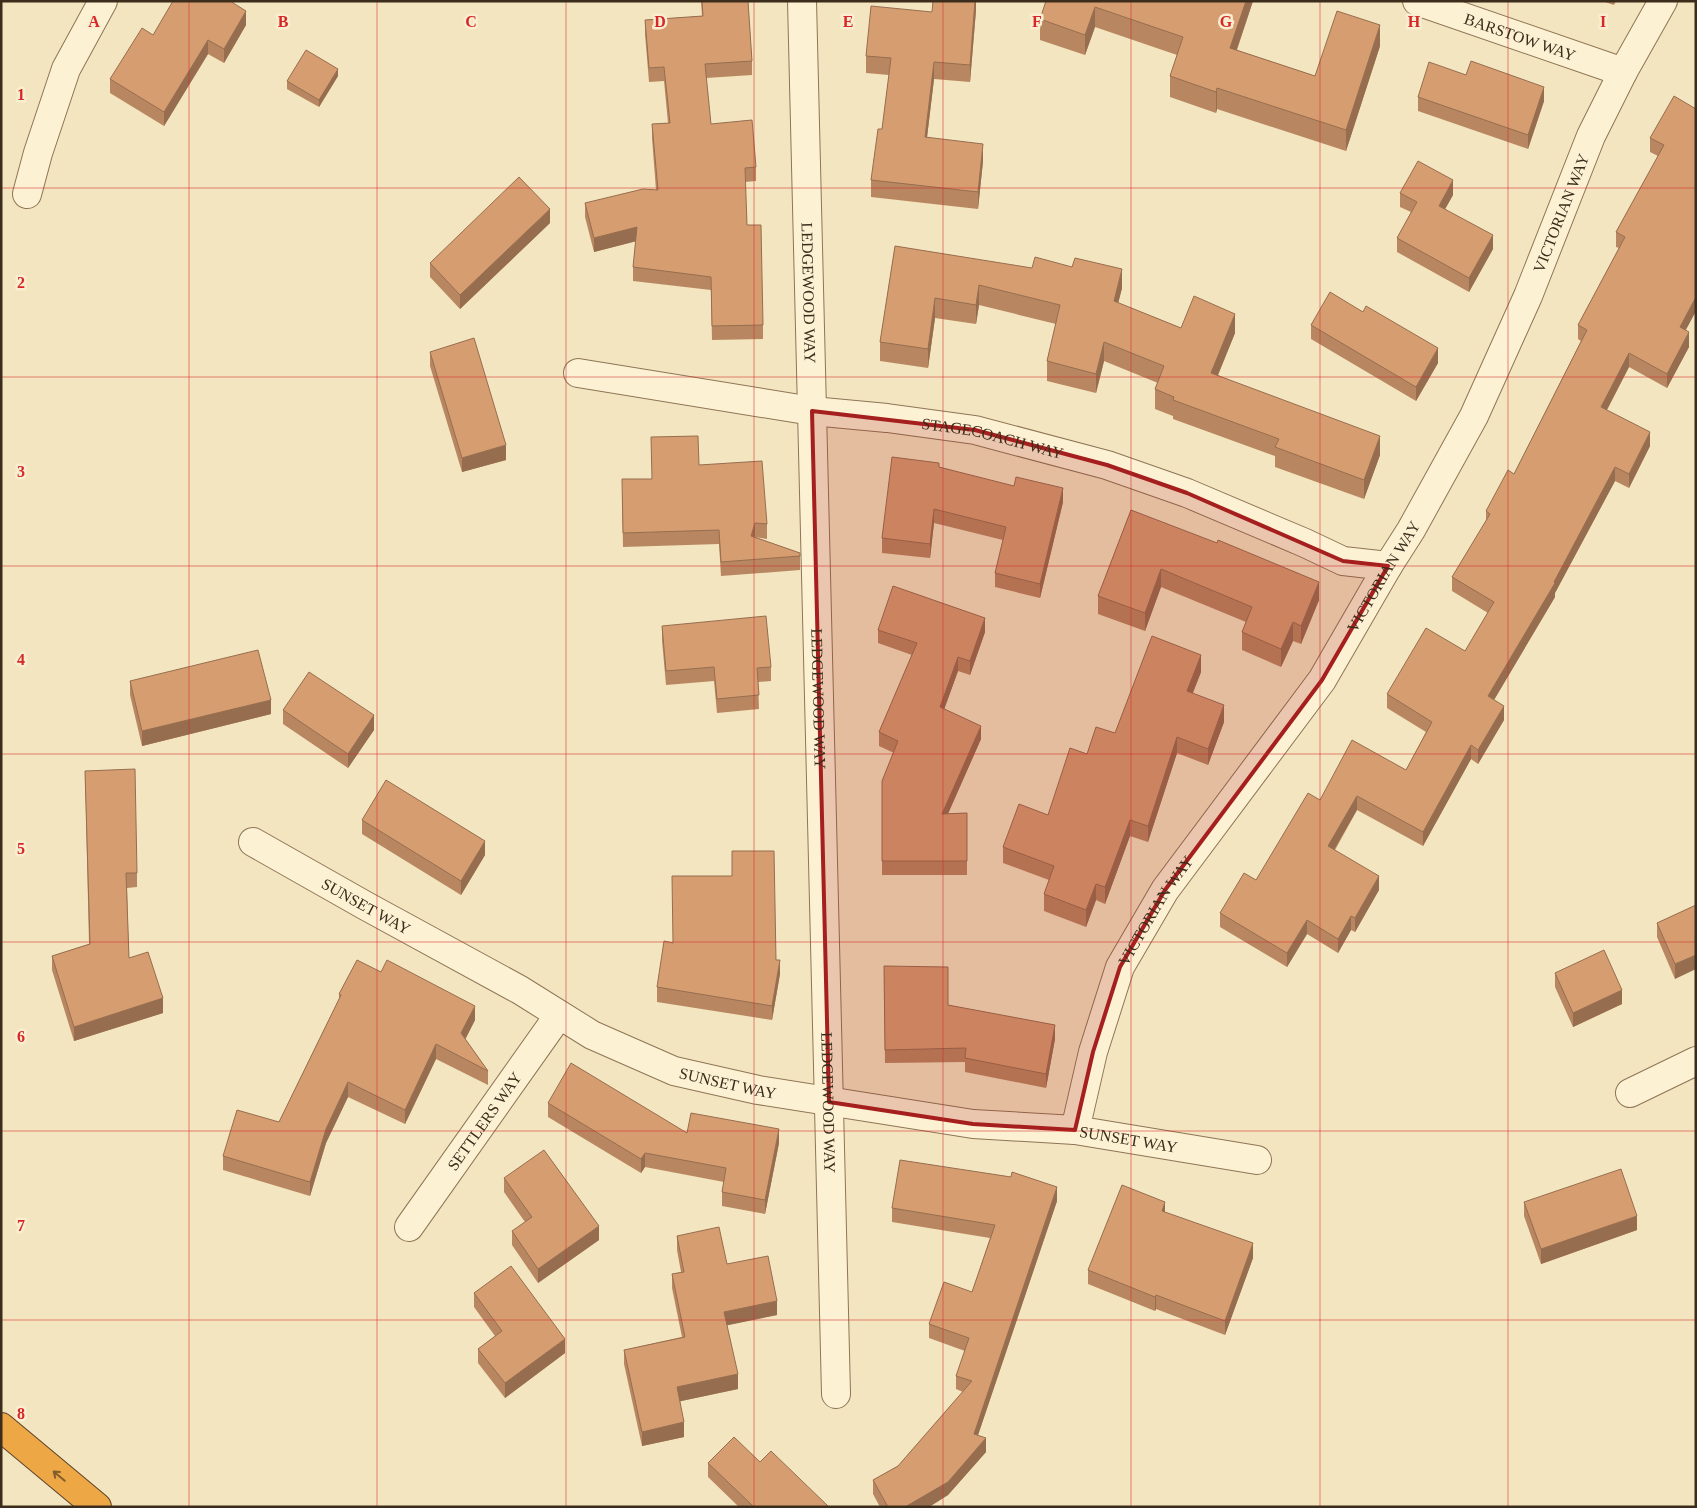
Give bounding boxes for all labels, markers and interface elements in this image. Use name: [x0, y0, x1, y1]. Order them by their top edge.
street label: BARSTOW WAY: [1462, 10, 1578, 64]
text: A: [88, 13, 100, 30]
text: B: [278, 13, 289, 30]
text: C: [465, 13, 477, 30]
text: D: [654, 13, 666, 30]
text: E: [843, 13, 853, 30]
text: F: [1032, 13, 1042, 30]
text: G: [1220, 13, 1233, 30]
text: H: [1408, 13, 1421, 30]
text: I: [1600, 13, 1606, 30]
text: 1: [17, 86, 25, 103]
street label: VICTORIAN WAY: [1530, 151, 1592, 275]
street label: LEDGEWOOD WAY: [798, 222, 819, 364]
text: 2: [17, 274, 25, 291]
street label: STAGECOACH WAY: [921, 415, 1066, 462]
text: 3: [17, 463, 25, 480]
street label: VICTORIAN WAY: [1344, 518, 1424, 635]
street label: LEDGEWOOD WAY: [808, 628, 829, 770]
text: 4: [17, 651, 25, 668]
text: 5: [17, 840, 25, 857]
street label: VICTORIAN WAY: [1115, 852, 1197, 968]
street label: SUNSET WAY: [319, 875, 414, 938]
text: 6: [17, 1028, 25, 1045]
street label: LEDGEWOOD WAY: [818, 1032, 839, 1174]
street label: SUNSET WAY: [678, 1064, 778, 1102]
street label: SETTLERS WAY: [444, 1069, 525, 1173]
street label: SUNSET WAY: [1078, 1123, 1179, 1156]
text: 7: [17, 1217, 25, 1234]
text: 8: [17, 1405, 25, 1422]
one-way arrow: [53, 1470, 66, 1481]

